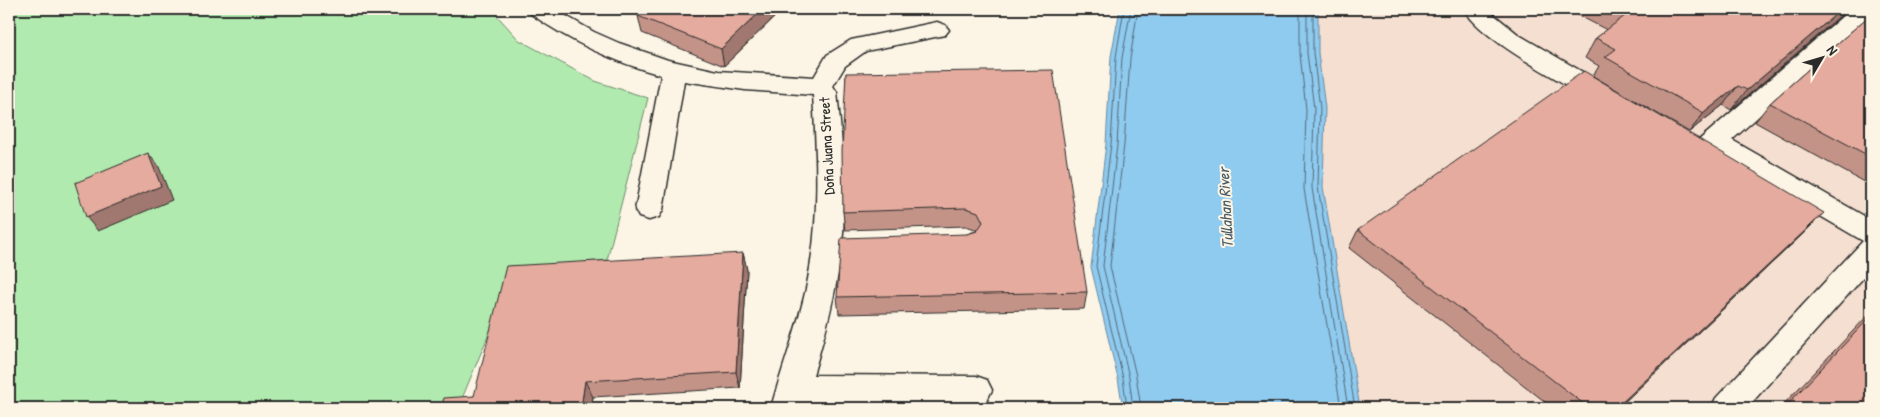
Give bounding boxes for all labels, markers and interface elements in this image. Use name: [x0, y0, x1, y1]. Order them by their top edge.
north arrow: [1798, 32, 1848, 82]
text: N: [1823, 41, 1843, 59]
street label: Doña Juana Street: [813, 96, 840, 195]
water label: Tullahan River: [1212, 165, 1238, 249]

